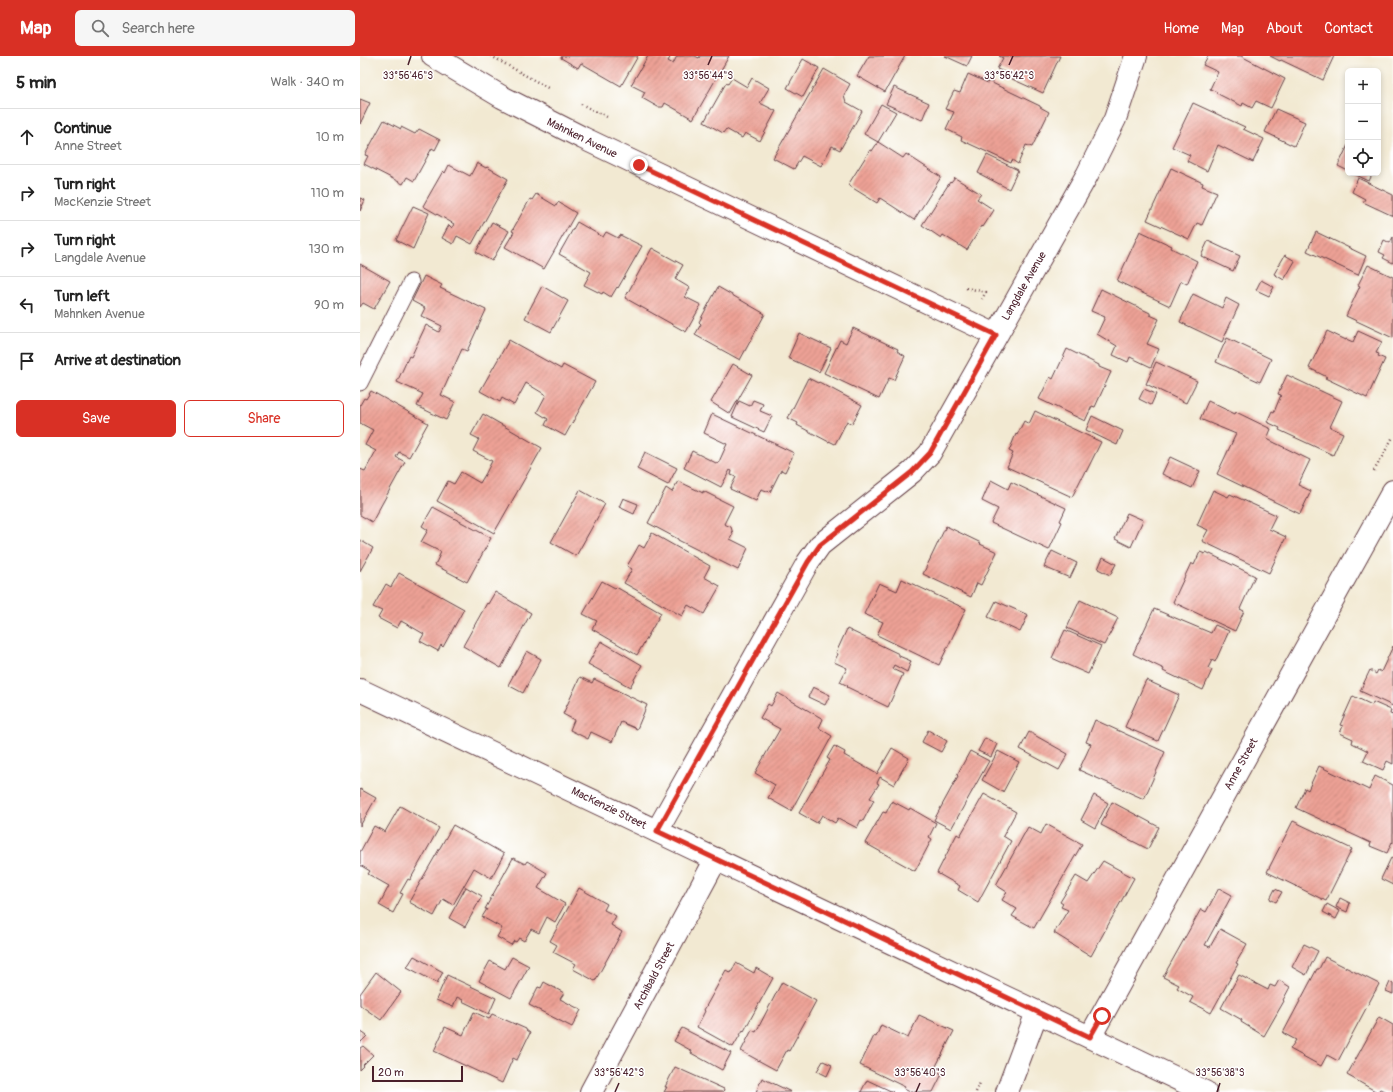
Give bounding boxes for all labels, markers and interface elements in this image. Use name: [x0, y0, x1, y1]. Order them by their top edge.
search box: [75, 10, 355, 46]
text: Map: [20, 16, 51, 40]
icon: search: [89, 17, 111, 39]
text: Search here: [121, 19, 195, 38]
text: Home: [1164, 20, 1199, 37]
text: Map: [1221, 20, 1244, 37]
text: About: [1266, 20, 1302, 37]
text: Contact: [1324, 20, 1373, 37]
map controls: [1345, 68, 1381, 176]
button: +: [1345, 68, 1381, 104]
text: 33°56'46"S: [383, 70, 433, 82]
text: 33°56'44"S: [683, 70, 733, 82]
text: 33°56'42"S: [984, 70, 1034, 82]
text: 5 min: [16, 72, 56, 93]
text: Walk · 340 m: [270, 74, 344, 90]
button: −: [1345, 104, 1381, 140]
street label: Mahnken Avenue: [545, 115, 620, 161]
text: Continue: [54, 119, 112, 138]
icon: ahead: [16, 126, 38, 148]
text: 10 m: [316, 129, 344, 145]
text: Anne Street: [54, 138, 122, 154]
button: locate: [1345, 140, 1381, 176]
route end: [630, 156, 648, 174]
text: Turn right: [54, 175, 115, 194]
icon: right: [16, 182, 38, 204]
text: 110 m: [311, 185, 344, 201]
text: MacKenzie Street: [54, 194, 151, 210]
text: Turn right: [54, 231, 115, 250]
icon: right: [16, 238, 38, 260]
text: 130 m: [308, 241, 344, 257]
street label: Langdale Avenue: [999, 249, 1049, 323]
text: Langdale Avenue: [54, 250, 146, 266]
text: Turn left: [54, 287, 110, 306]
icon: left: [16, 294, 38, 316]
text: 90 m: [314, 297, 344, 313]
text: Mahnken Avenue: [54, 306, 145, 322]
icon: arrive: [16, 350, 38, 372]
text: Arrive at destination: [54, 351, 181, 370]
button: Save: [16, 400, 176, 437]
button: Share: [184, 400, 344, 437]
street label: Anne Street: [1221, 735, 1261, 792]
street label: MacKenzie Street: [569, 784, 649, 832]
street label: Archibald Street: [631, 940, 678, 1012]
route start: [1093, 1007, 1111, 1025]
scale bar: [372, 1064, 463, 1083]
text: 20 m: [378, 1066, 404, 1079]
text: 33°56'42"S: [594, 1067, 644, 1079]
text: 33°56'40"S: [894, 1067, 946, 1079]
text: 33°56'38"S: [1195, 1067, 1245, 1079]

